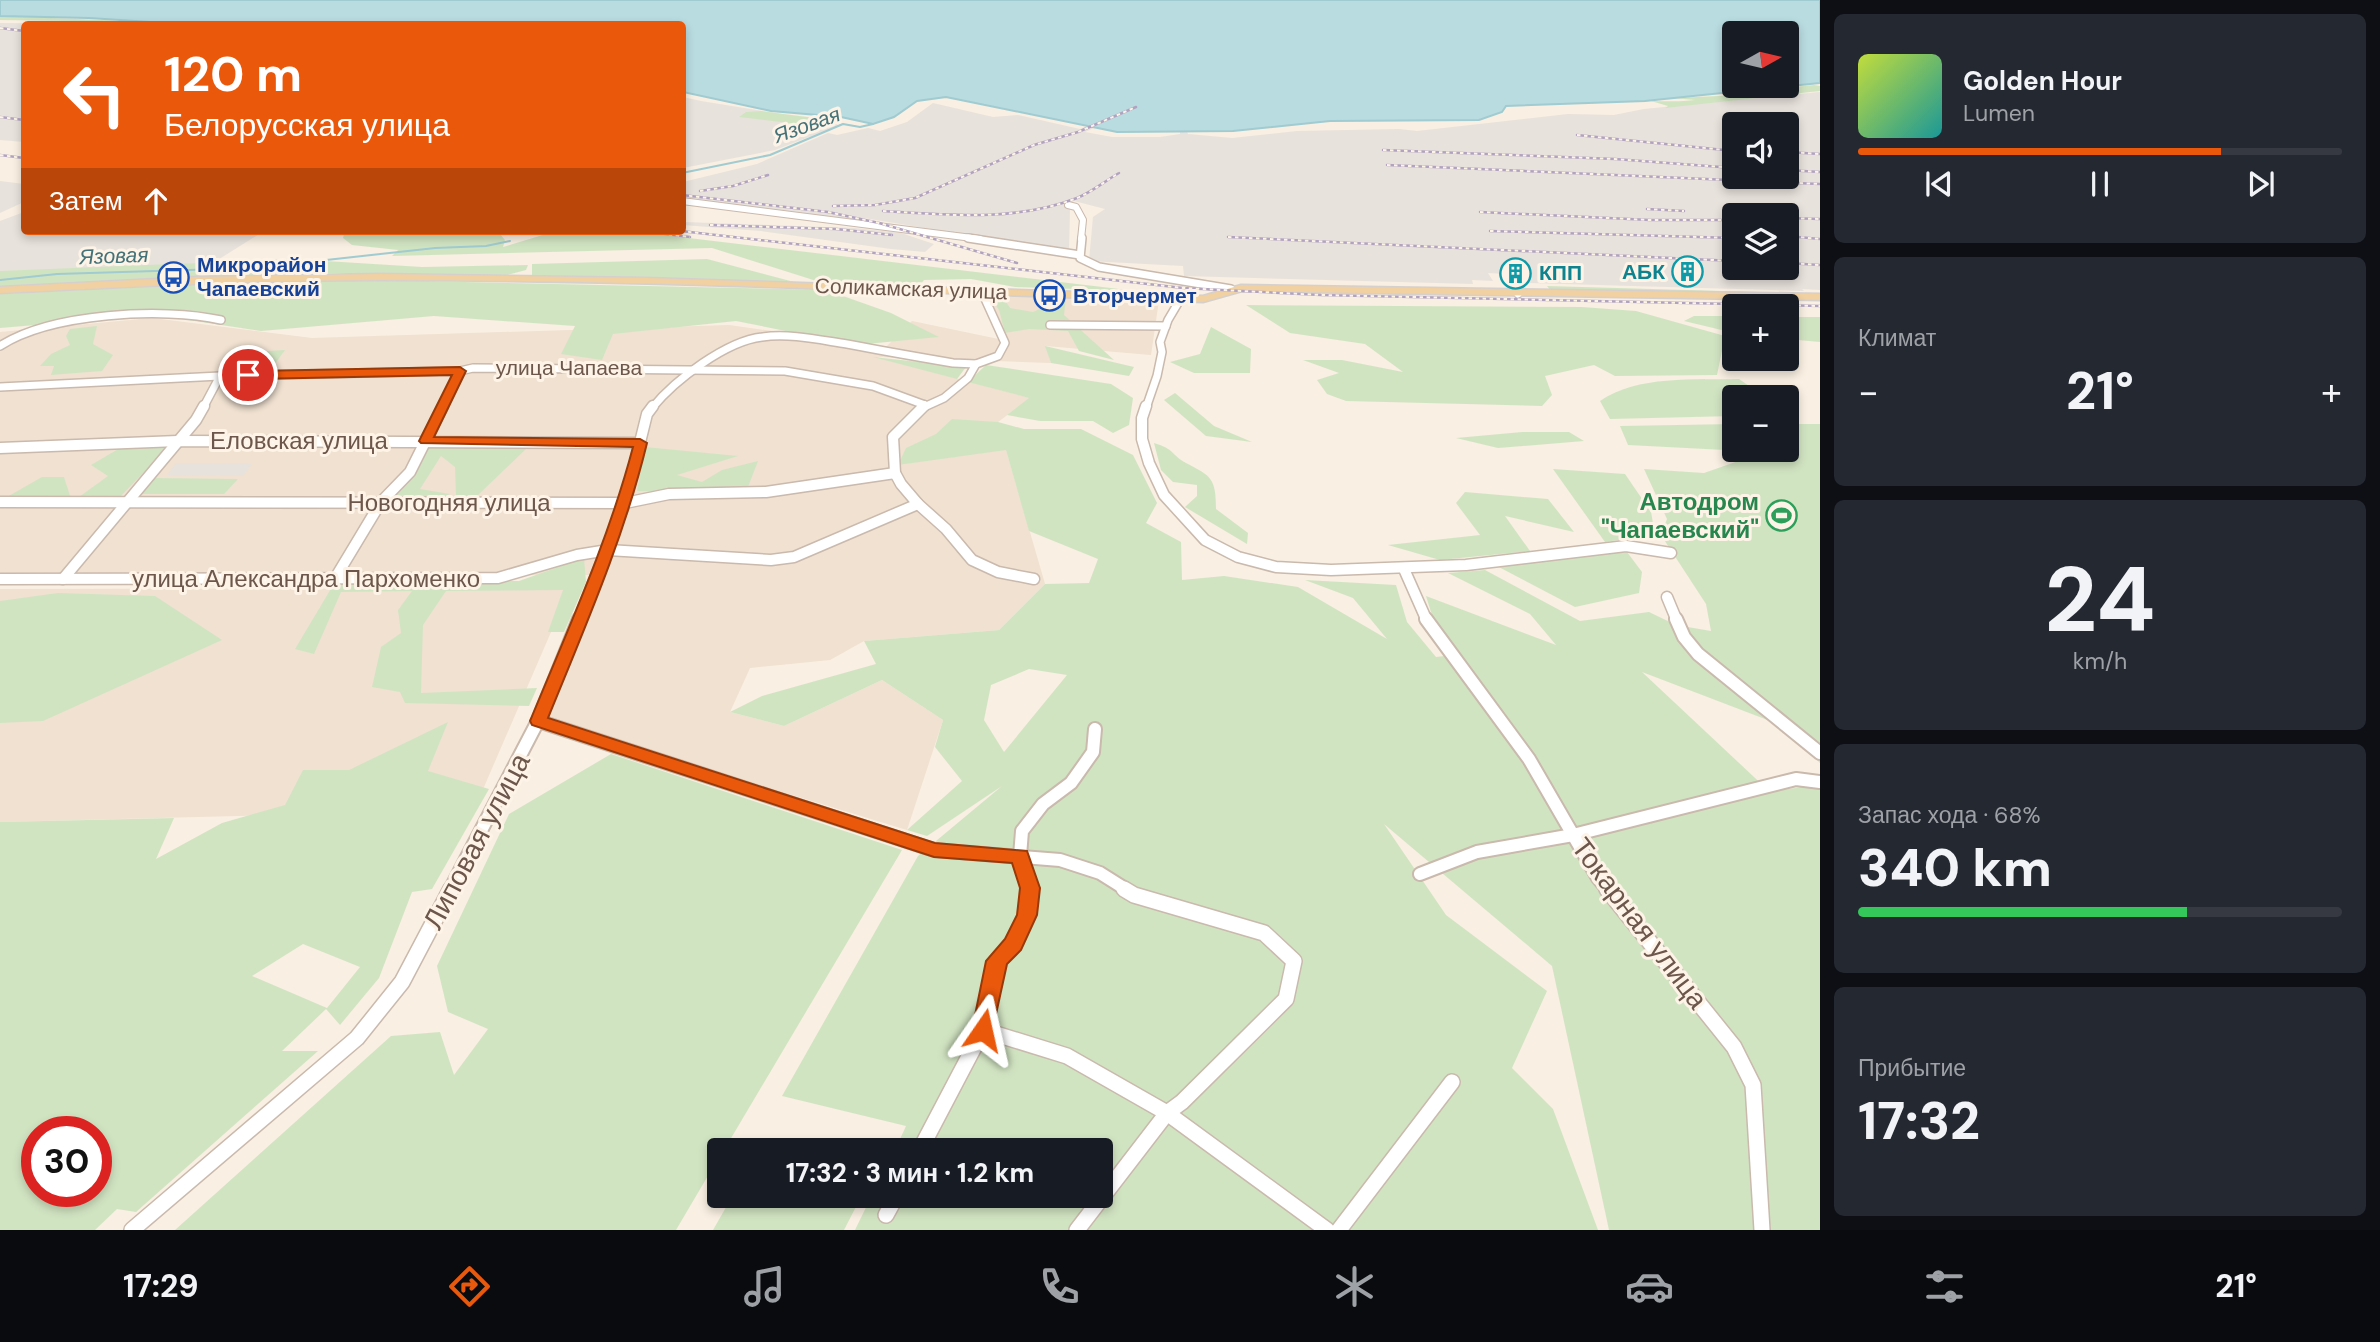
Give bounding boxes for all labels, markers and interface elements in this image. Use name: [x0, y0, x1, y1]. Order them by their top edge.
north arrow: [1722, 21, 1799, 98]
map controls: [1722, 21, 1799, 462]
text: 120 m: [164, 42, 302, 106]
icon: left: [49, 49, 140, 140]
text: Golden Hour: [1963, 64, 2122, 98]
text: Lumen: [1963, 98, 2035, 128]
water label: Язовая: [769, 100, 844, 150]
text: Белорусская улица: [164, 104, 450, 146]
button: sound: [1722, 112, 1799, 189]
icon: previous: [1920, 165, 1958, 203]
icon: pause: [2081, 165, 2119, 203]
icon: next: [2242, 165, 2280, 203]
icon: ahead: [137, 182, 175, 220]
text: Затем: [49, 184, 123, 218]
button: layers: [1722, 203, 1799, 280]
water label: Язовая: [78, 241, 149, 271]
place label: Микрорайон Чапаевский: [197, 251, 327, 303]
building icon: АБК: [1671, 255, 1705, 289]
building icon: КПП: [1499, 256, 1533, 290]
place label: АБК: [1622, 258, 1665, 286]
place label: КПП: [1539, 259, 1582, 287]
bus stop icon: Микрорайон Чапаевский: [157, 260, 191, 294]
street label: Соликамская улица: [814, 272, 1008, 306]
bus stop icon: Вторчермет: [1033, 279, 1067, 313]
place label: Вторчермет: [1073, 282, 1197, 310]
button: +: [1722, 294, 1799, 371]
text: Климат: [1858, 323, 1936, 353]
pin: [218, 345, 278, 405]
street label: улица Чапаева: [496, 354, 642, 382]
icon: arrive: [229, 356, 267, 394]
text: 21°: [2066, 357, 2134, 425]
text: −: [1858, 367, 1879, 417]
text: +: [2321, 367, 2342, 417]
button: −: [1722, 385, 1799, 462]
street label: Еловская улица: [210, 425, 389, 456]
place label: Автодром "Чапаевский": [1601, 486, 1759, 545]
street label: Новогодняя улица: [347, 487, 551, 518]
sports icon: Автодром "Чапаевский": [1765, 499, 1799, 533]
text: 24: [2044, 541, 2156, 659]
street label: улица Александра Пархоменко: [132, 563, 480, 594]
text: km/h: [2073, 646, 2127, 676]
street label: Липовая улица: [414, 746, 539, 936]
text: Запас хода · 68%: [1858, 800, 2041, 830]
street label: Токарная улица: [1563, 830, 1716, 1017]
text: 340 km: [1858, 834, 2052, 902]
position arrow: [946, 993, 1020, 1067]
text: Прибытие: [1858, 1053, 1966, 1083]
text: 17:32: [1858, 1087, 1980, 1155]
speed limit sign: 30: [21, 1116, 112, 1207]
text: 17:32 · 3 мин · 1.2 km: [786, 1156, 1034, 1190]
icon: directions: [445, 1262, 494, 1311]
icon: music: [740, 1262, 789, 1311]
icon: phone: [1035, 1262, 1084, 1311]
icon: climate: [1330, 1262, 1379, 1311]
icon: car: [1625, 1262, 1674, 1311]
icon: filters: [1920, 1262, 1969, 1311]
text: 17:29: [123, 1265, 199, 1307]
text: 21°: [2215, 1265, 2257, 1307]

